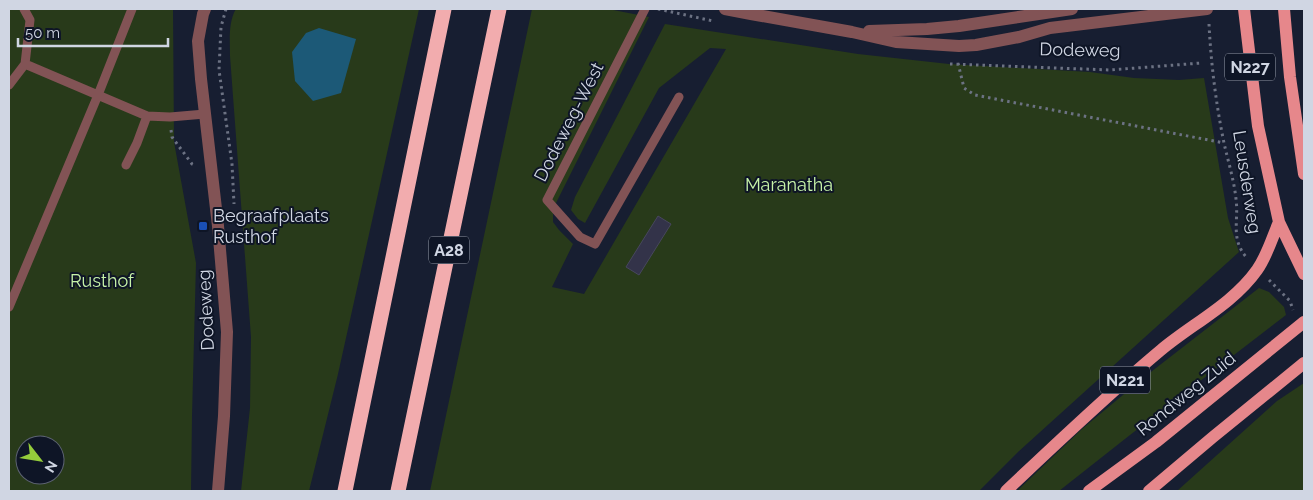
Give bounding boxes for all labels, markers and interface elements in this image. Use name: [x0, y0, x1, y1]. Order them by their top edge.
scale bar: [18, 15, 168, 47]
text: 50 m: [25, 24, 60, 42]
street label: Dodeweg: [1039, 38, 1121, 61]
road number: N227: [1225, 54, 1275, 80]
street label: Dodeweg-West: [529, 59, 608, 185]
street label: Leusderweg: [1229, 129, 1266, 235]
park label: Maranatha: [745, 174, 833, 195]
place label: Begraafplaats Rusthof: [213, 205, 329, 247]
marker: Begraafplaats Rusthof: [197, 220, 209, 232]
road number: A28: [429, 236, 469, 264]
street label: Dodeweg: [193, 269, 218, 351]
park label: Rusthof: [70, 270, 135, 291]
street label: Rondweg Zuid: [1132, 347, 1239, 440]
road number: N221: [1100, 366, 1150, 394]
north arrow: [15, 435, 65, 485]
text: N: [42, 458, 61, 475]

